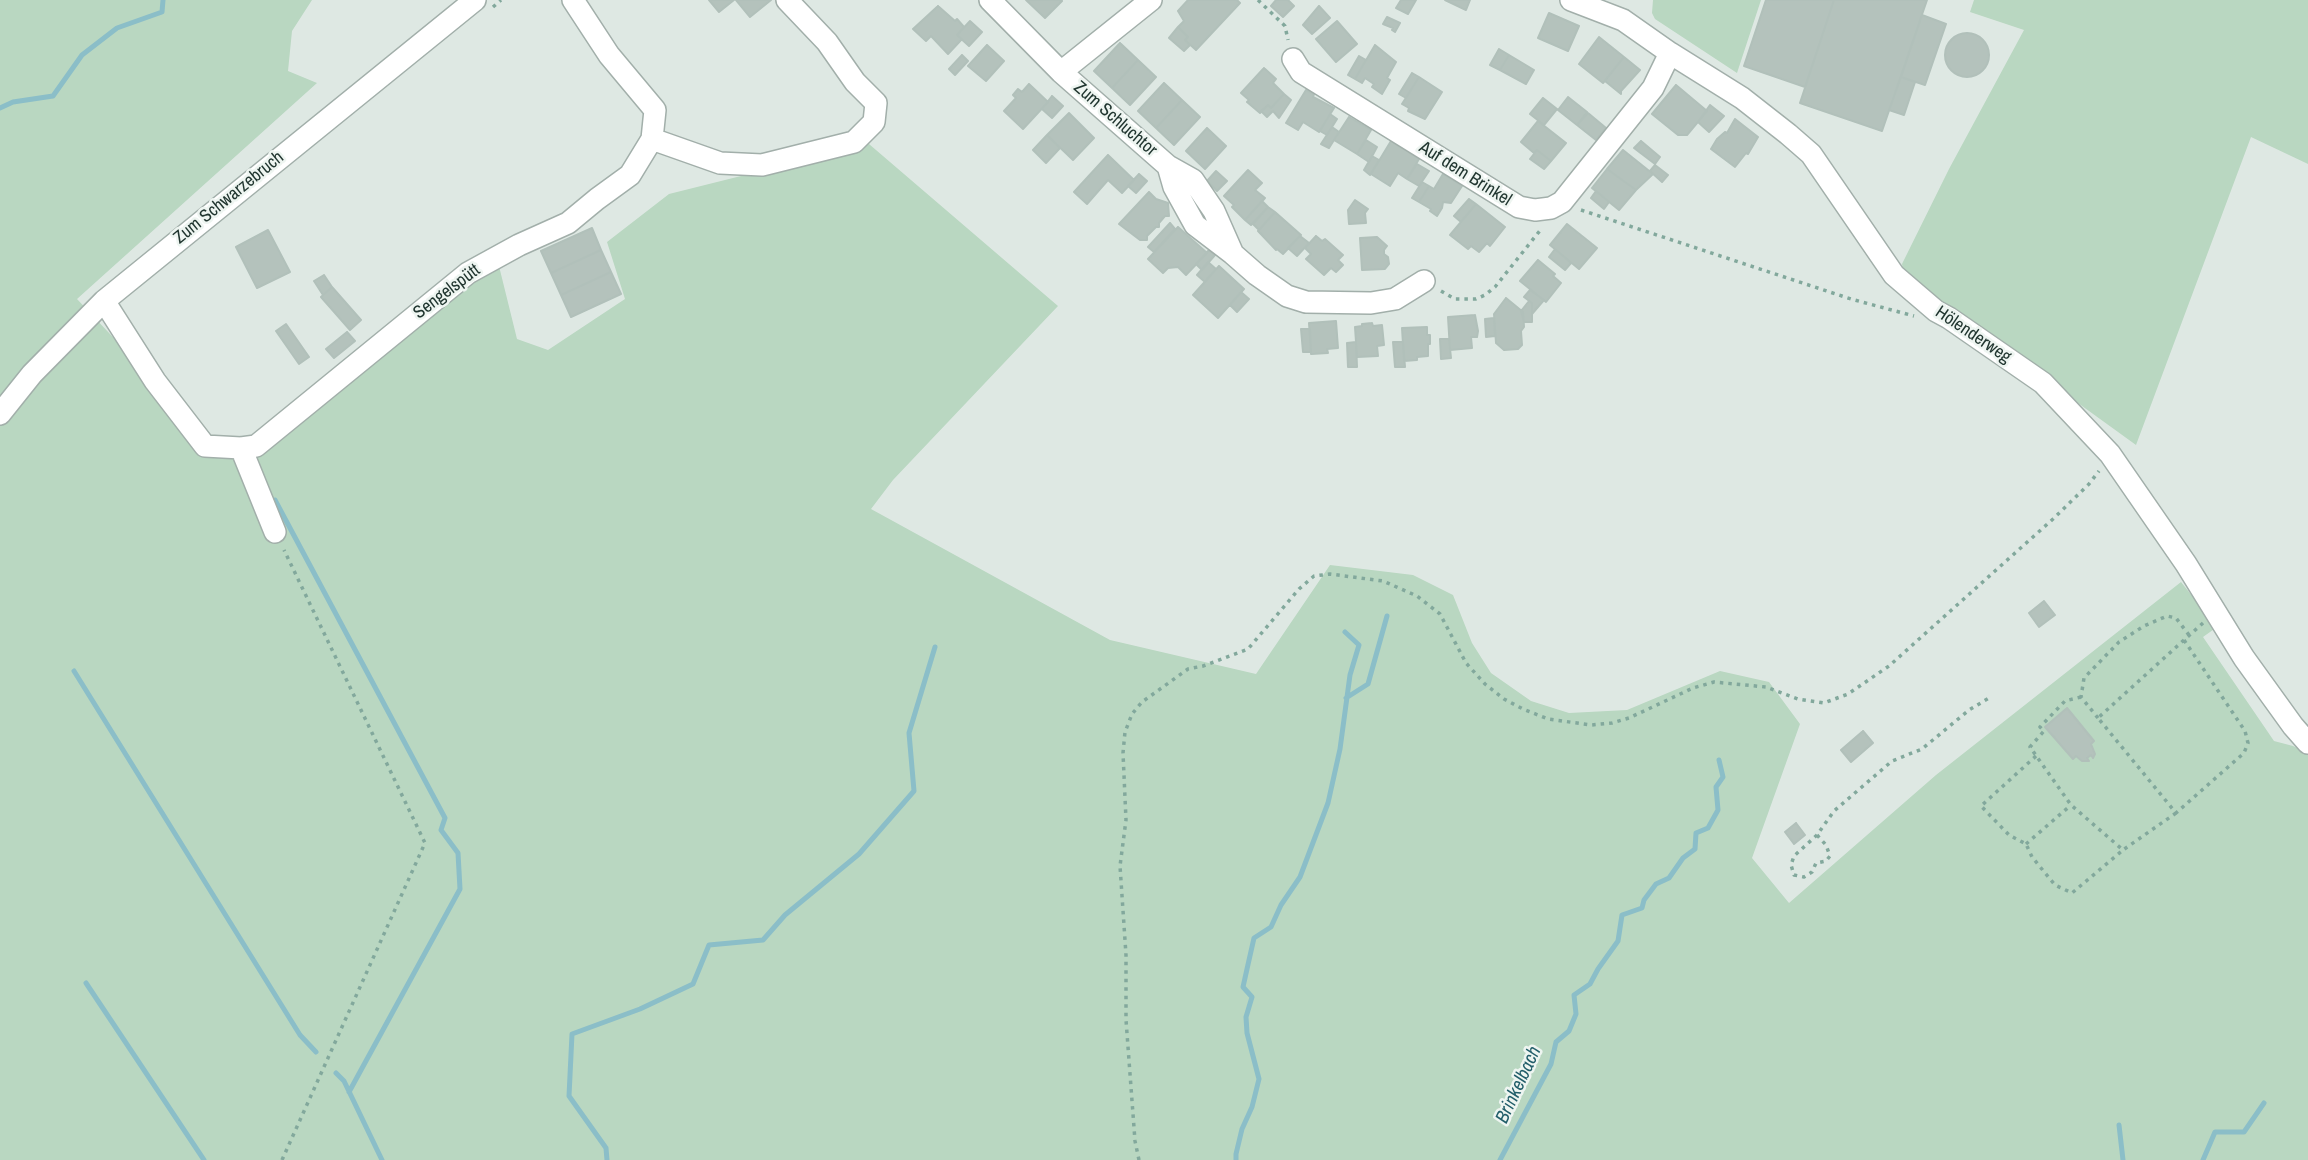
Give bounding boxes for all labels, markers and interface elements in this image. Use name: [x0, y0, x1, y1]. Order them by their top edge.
street label: Zum Schluchtor: [1069, 77, 1161, 161]
street label: Auf dem Brinkel: [1415, 137, 1515, 211]
street label: Zum Schwarzebruch: [170, 147, 288, 249]
street label: Sengelspütt: [409, 260, 485, 324]
street label: Hölenderweg: [1931, 302, 2015, 368]
water label: Brinkelbach: [1491, 1043, 1547, 1127]

